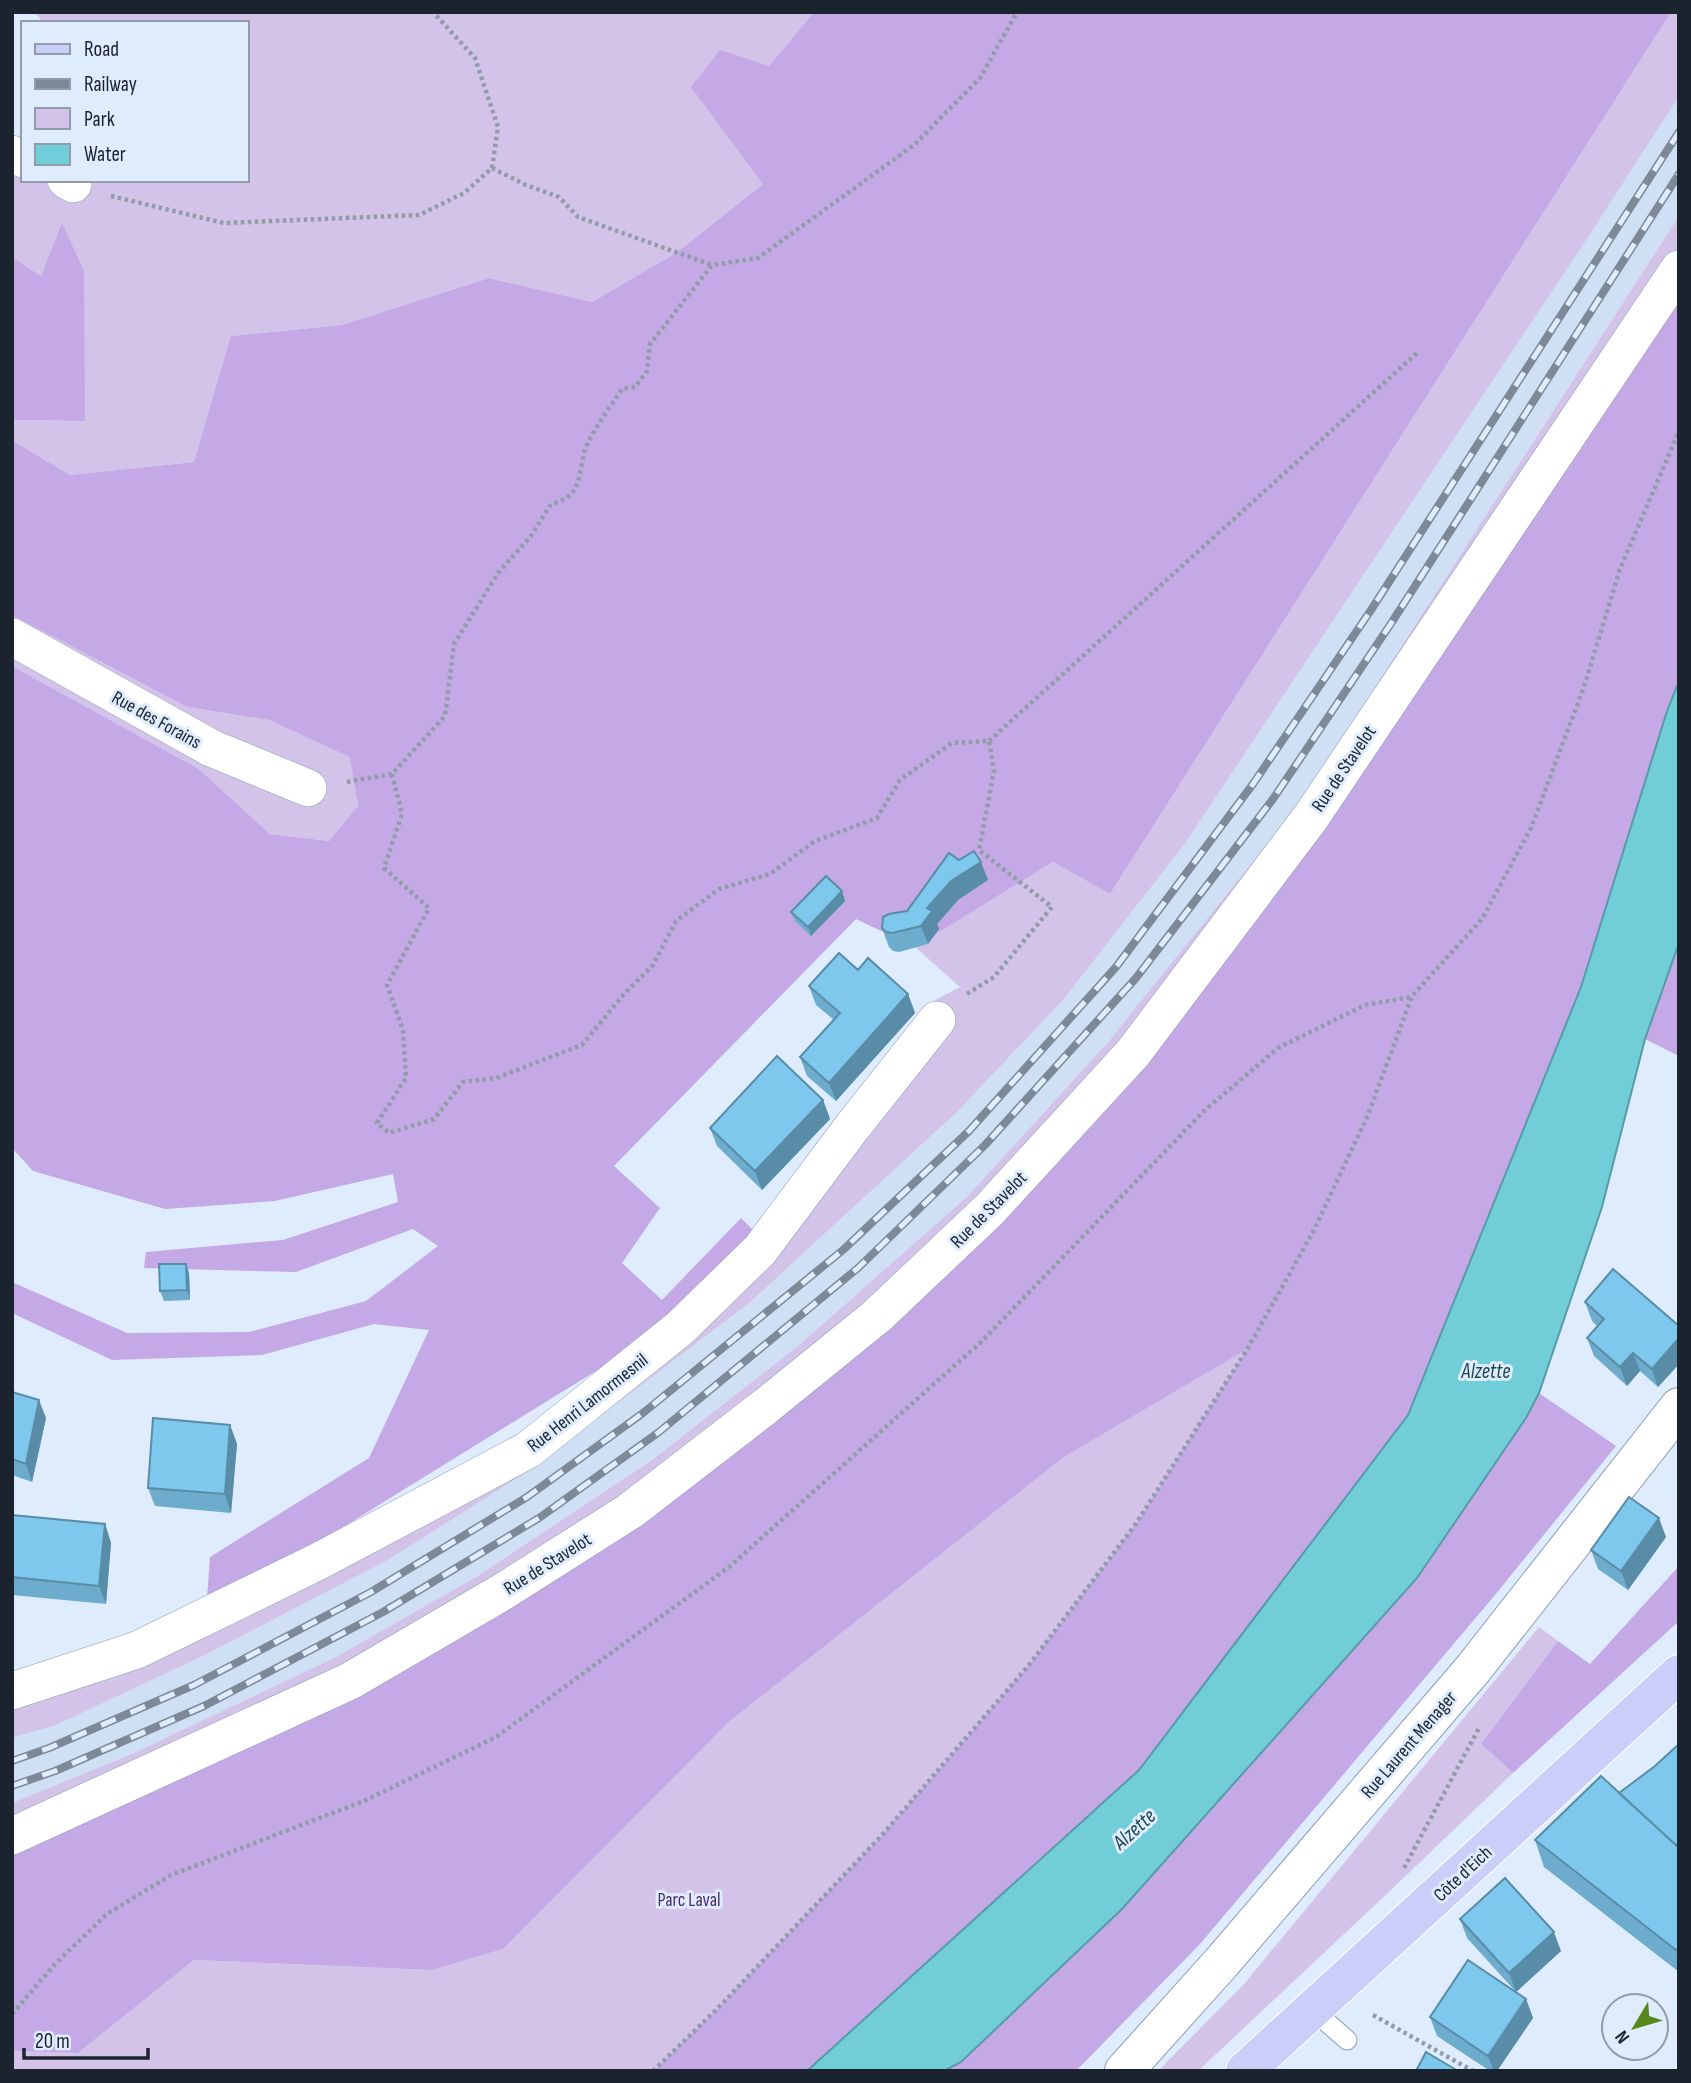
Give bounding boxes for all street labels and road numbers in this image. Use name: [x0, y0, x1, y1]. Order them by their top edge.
street label: Rue des Forains: [108, 686, 205, 754]
street label: Rue de Stavelot: [1307, 721, 1382, 816]
street label: Rue de Stavelot: [946, 1167, 1032, 1253]
street label: Rue Henri Lamormesnil: [523, 1349, 653, 1457]
street label: Rue de Stavelot: [500, 1528, 596, 1600]
street label: Rue Laurent Menager: [1356, 1686, 1462, 1803]
street label: Côte d'Eich: [1429, 1841, 1497, 1907]

